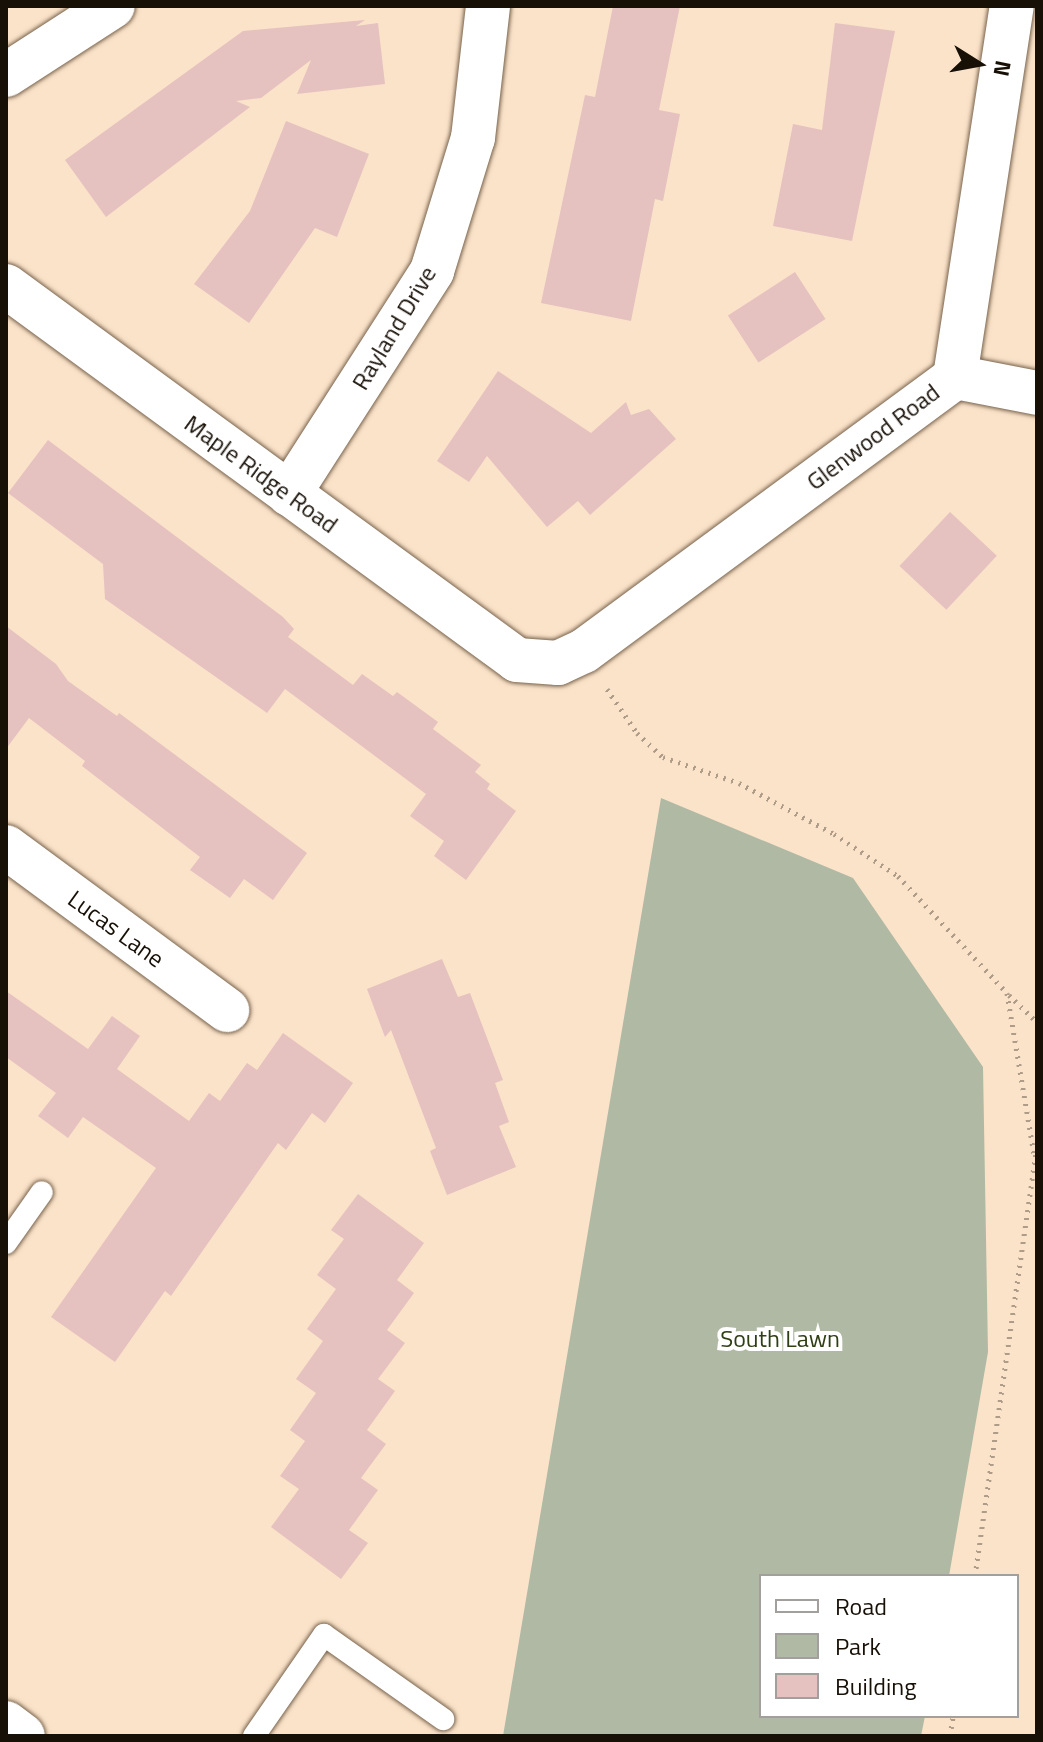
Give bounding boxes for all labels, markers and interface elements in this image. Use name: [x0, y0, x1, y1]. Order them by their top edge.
north arrow: [939, 24, 1019, 104]
text: N: [984, 58, 1021, 79]
street label: Rayland Drive: [346, 261, 442, 395]
street label: Glenwood Road: [801, 378, 945, 496]
street label: Maple Ridge Road: [179, 409, 343, 539]
street label: Lucas Lane: [62, 885, 170, 973]
park label: South Lawn: [720, 1325, 840, 1353]
legend: [759, 1574, 1019, 1718]
text: Road: [835, 1588, 887, 1624]
text: Park: [835, 1628, 881, 1664]
text: Building: [835, 1668, 917, 1704]

